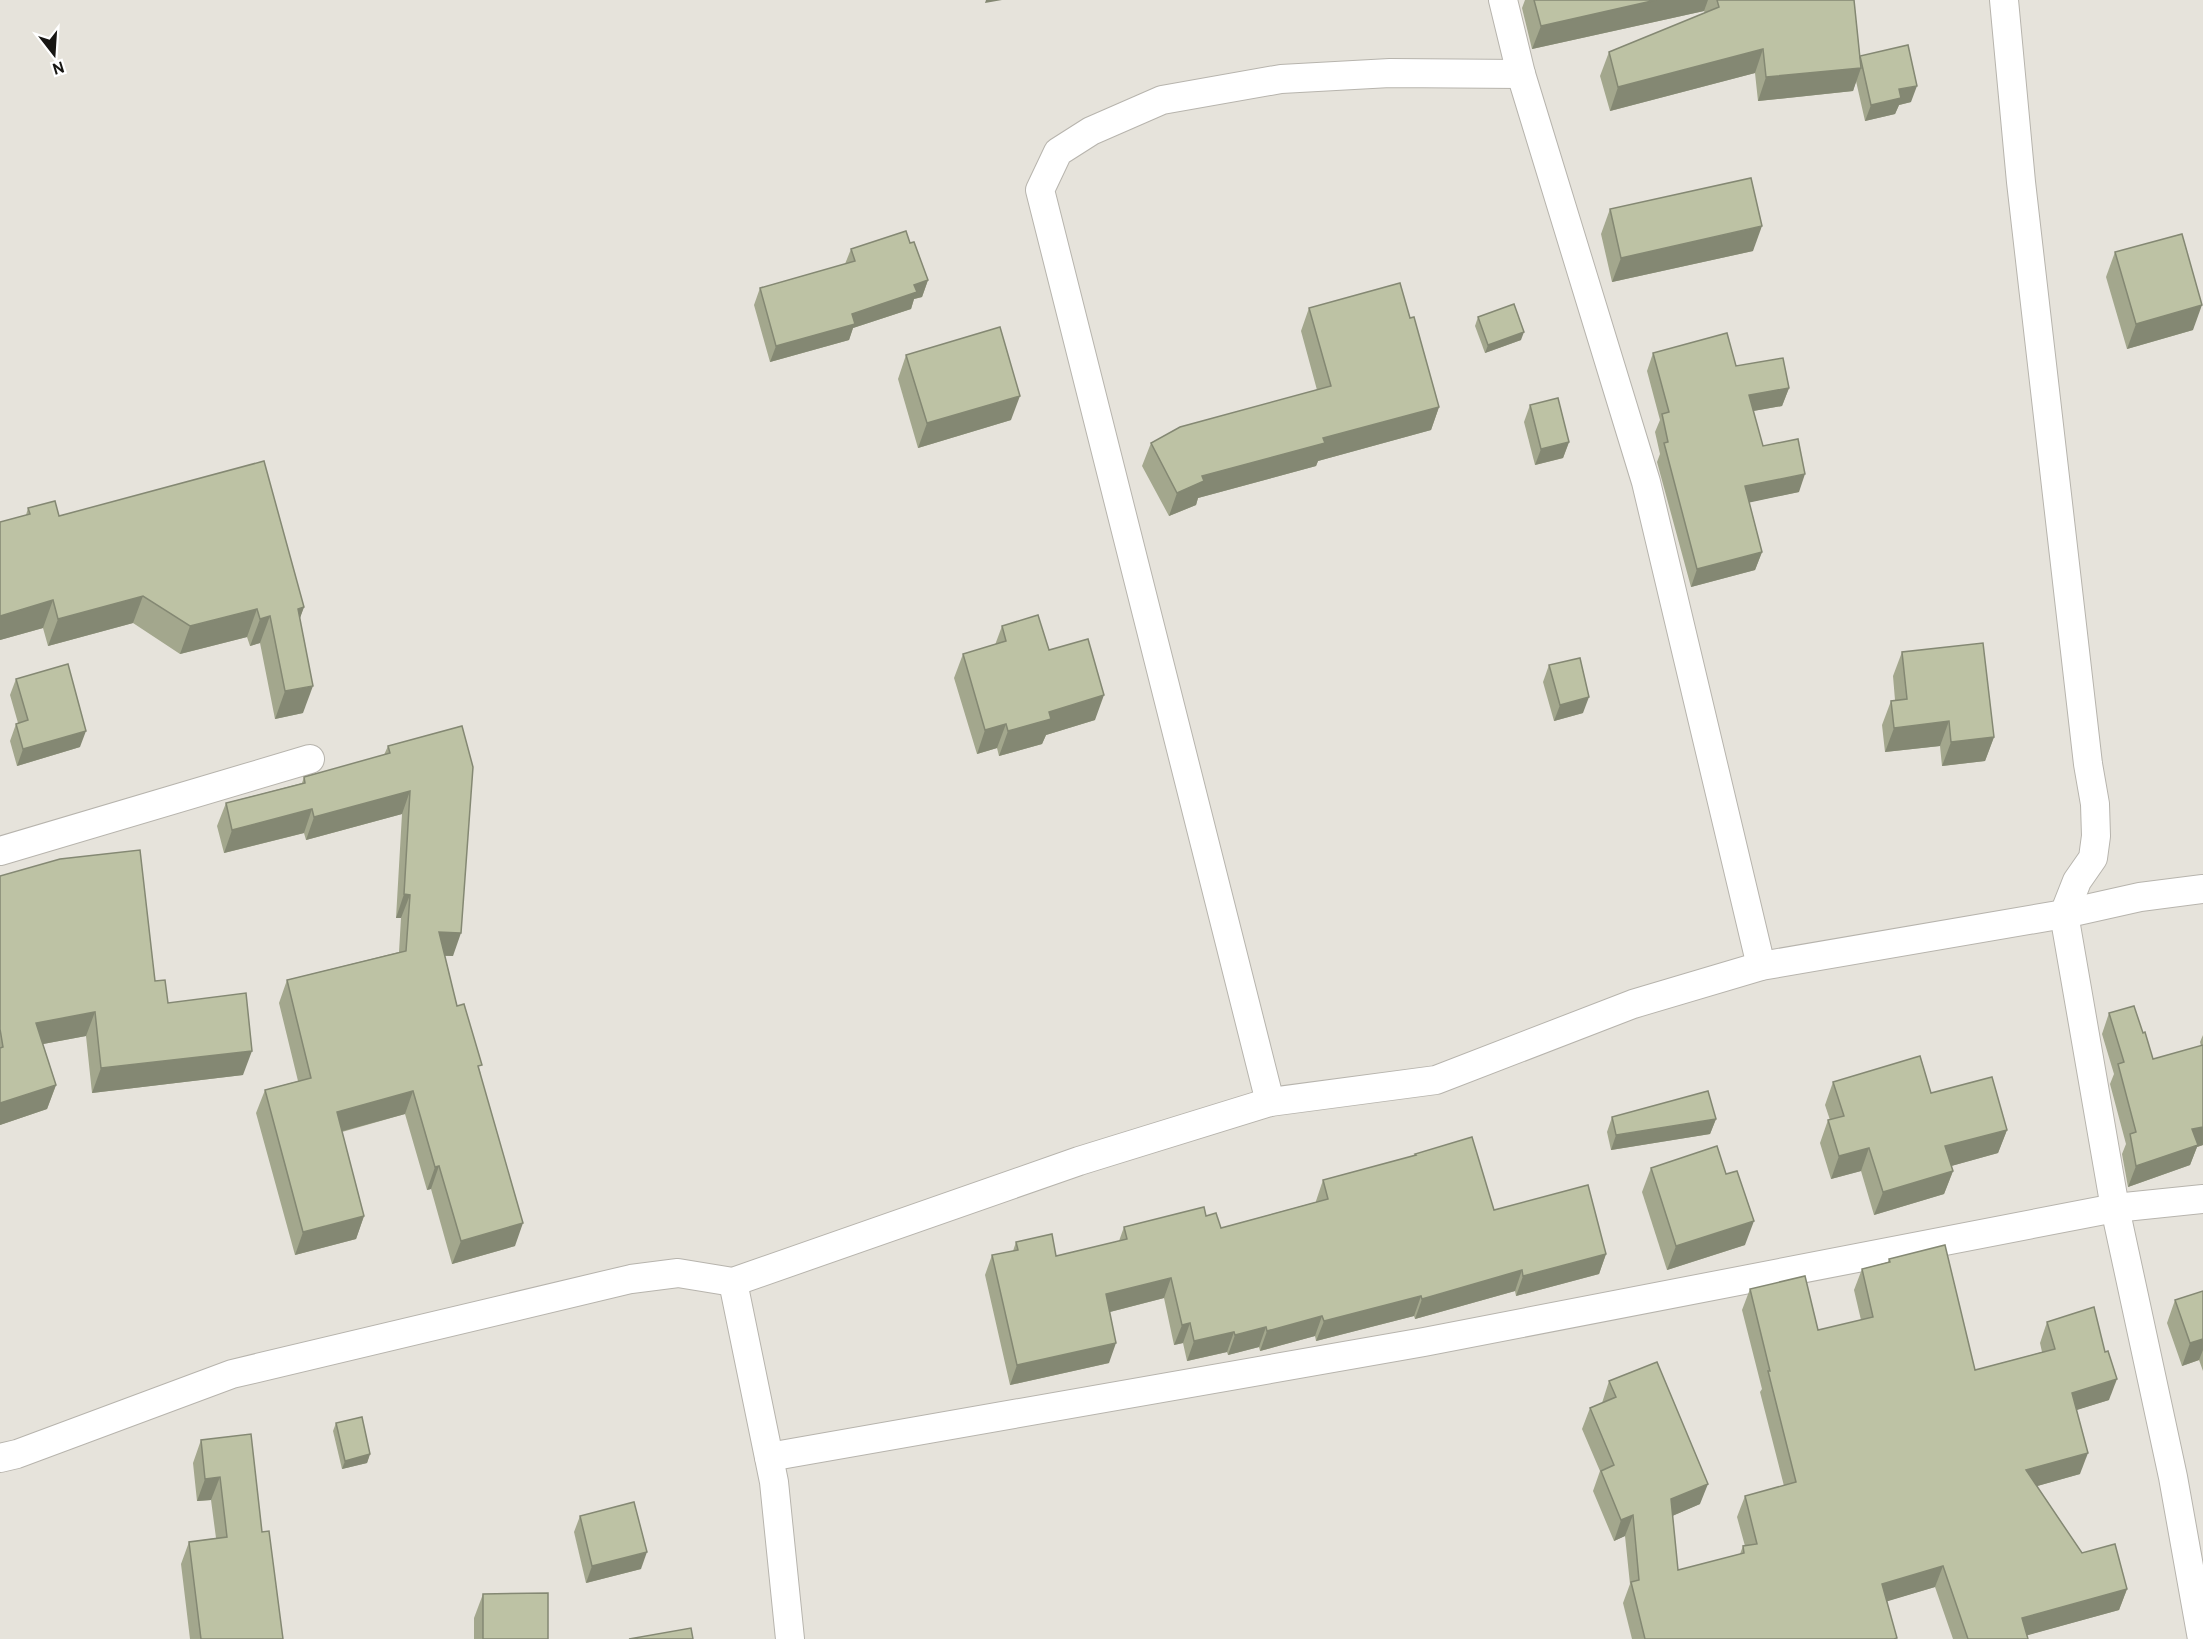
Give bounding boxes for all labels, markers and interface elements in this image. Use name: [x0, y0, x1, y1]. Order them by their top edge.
north arrow: [24, 24, 84, 84]
text: N: [49, 55, 66, 78]

